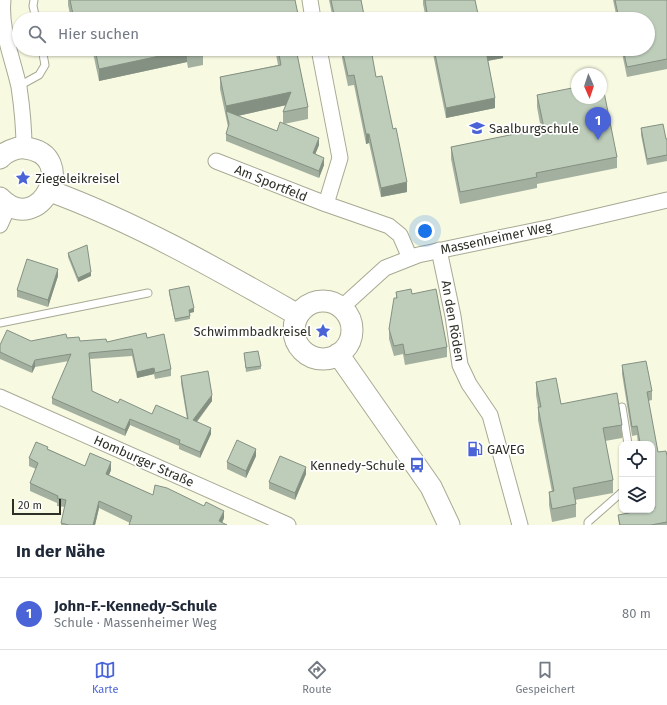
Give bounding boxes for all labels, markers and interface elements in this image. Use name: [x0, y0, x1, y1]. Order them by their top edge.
search box: [12, 12, 655, 56]
icon: search: [26, 23, 48, 45]
text: Hier suchen: [58, 25, 139, 43]
north arrow: [571, 68, 607, 104]
pin: 1: [585, 107, 611, 140]
school or university icon: Saalburgschule: [468, 119, 486, 137]
place label: Saalburgschule: [489, 121, 579, 136]
street label: Am Sportfeld: [233, 162, 309, 204]
place icon: Ziegeleikreisel: [14, 169, 32, 187]
place label: Ziegeleikreisel: [35, 171, 120, 186]
street label: Massenheimer Weg: [439, 219, 553, 257]
your location: [415, 221, 435, 241]
street label: An den Röden: [438, 279, 468, 363]
place icon: Schwimmbadkreisel: [314, 322, 332, 340]
place label: Schwimmbadkreisel: [193, 324, 311, 339]
street label: Homburger Straße: [92, 432, 196, 490]
fuel station icon: GAVEG: [466, 440, 484, 458]
map controls: [619, 441, 655, 513]
button: locate: [619, 441, 655, 477]
place label: GAVEG: [487, 442, 525, 457]
bus stop icon: Kennedy-Schule: [408, 456, 426, 474]
place label: Kennedy-Schule: [310, 458, 405, 473]
button: layers: [619, 477, 655, 513]
scale bar: [12, 497, 61, 516]
text: 20 m: [18, 499, 42, 512]
text: In der Nähe: [16, 541, 105, 562]
text: John-F.-Kennedy-Schule: [54, 597, 217, 615]
text: 1: [26, 606, 32, 621]
text: 80 m: [622, 606, 651, 621]
text: Schule · Massenheimer Weg: [54, 615, 217, 630]
tab: Karte: [92, 659, 118, 696]
tab: Route: [302, 659, 331, 696]
tab: Gespeichert: [515, 659, 575, 696]

